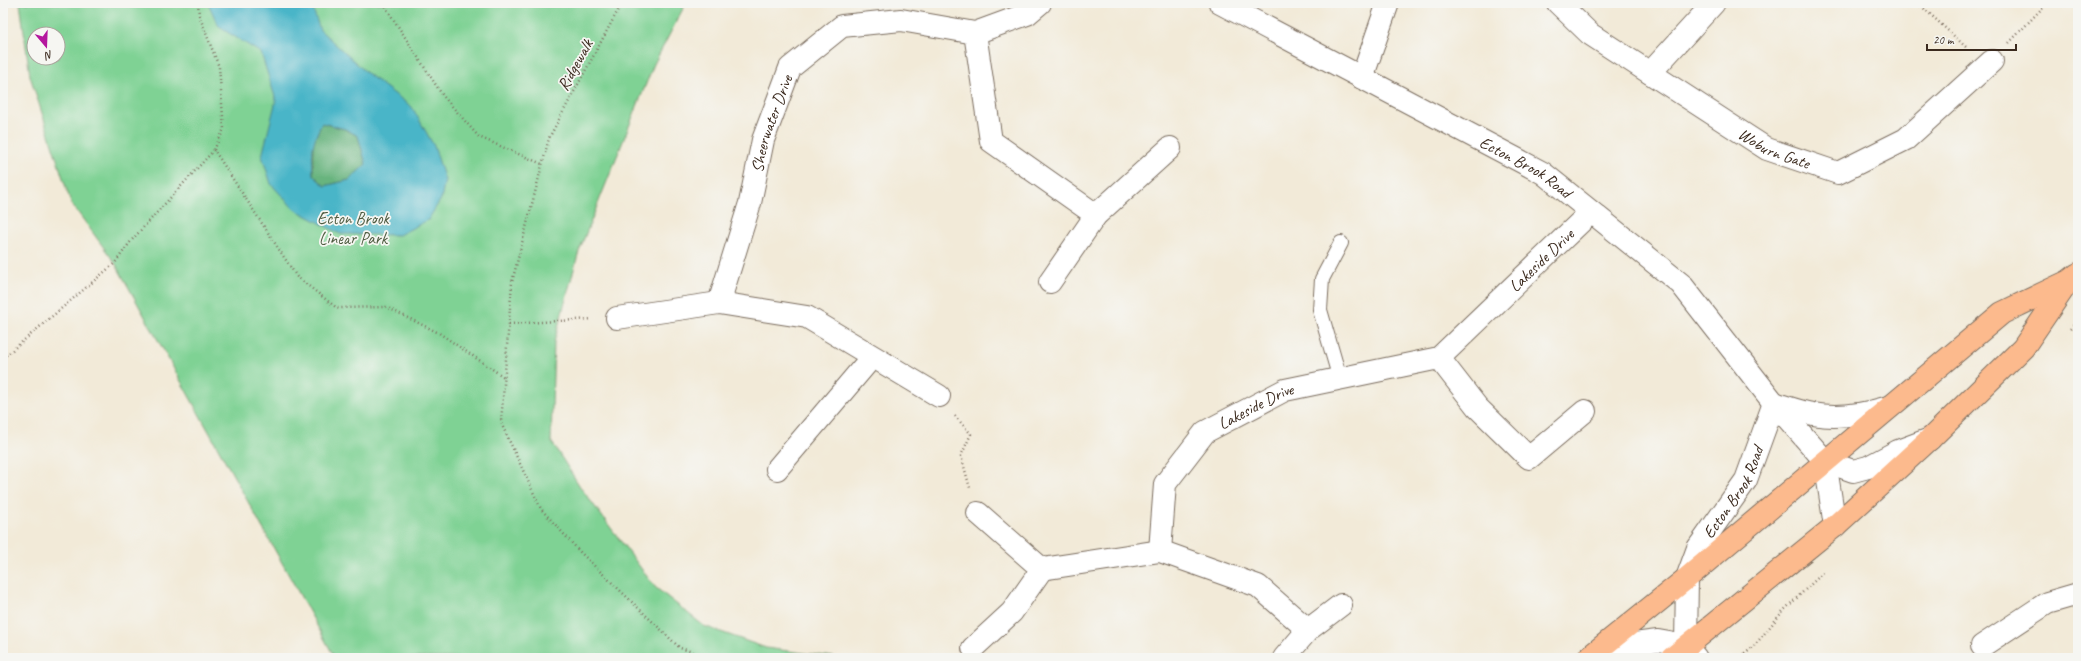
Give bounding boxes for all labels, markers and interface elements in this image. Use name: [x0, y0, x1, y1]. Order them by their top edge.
north arrow: [26, 26, 66, 66]
scale bar: [1927, 26, 2016, 52]
text: 20 m: [1933, 32, 1955, 48]
street label: Ridgewalk: [552, 34, 598, 94]
text: N: [42, 48, 55, 64]
street label: Sheerwater Drive: [746, 71, 797, 174]
street label: Woburn Gate: [1735, 123, 1814, 174]
street label: Ecton Brook Road: [1476, 131, 1578, 204]
park label: Ecton Brook Linear Park: [317, 208, 391, 249]
street label: Lakeside Drive: [1504, 223, 1579, 296]
street label: Lakeside Drive: [1214, 378, 1296, 434]
street label: Ecton Brook Road: [1698, 441, 1769, 542]

